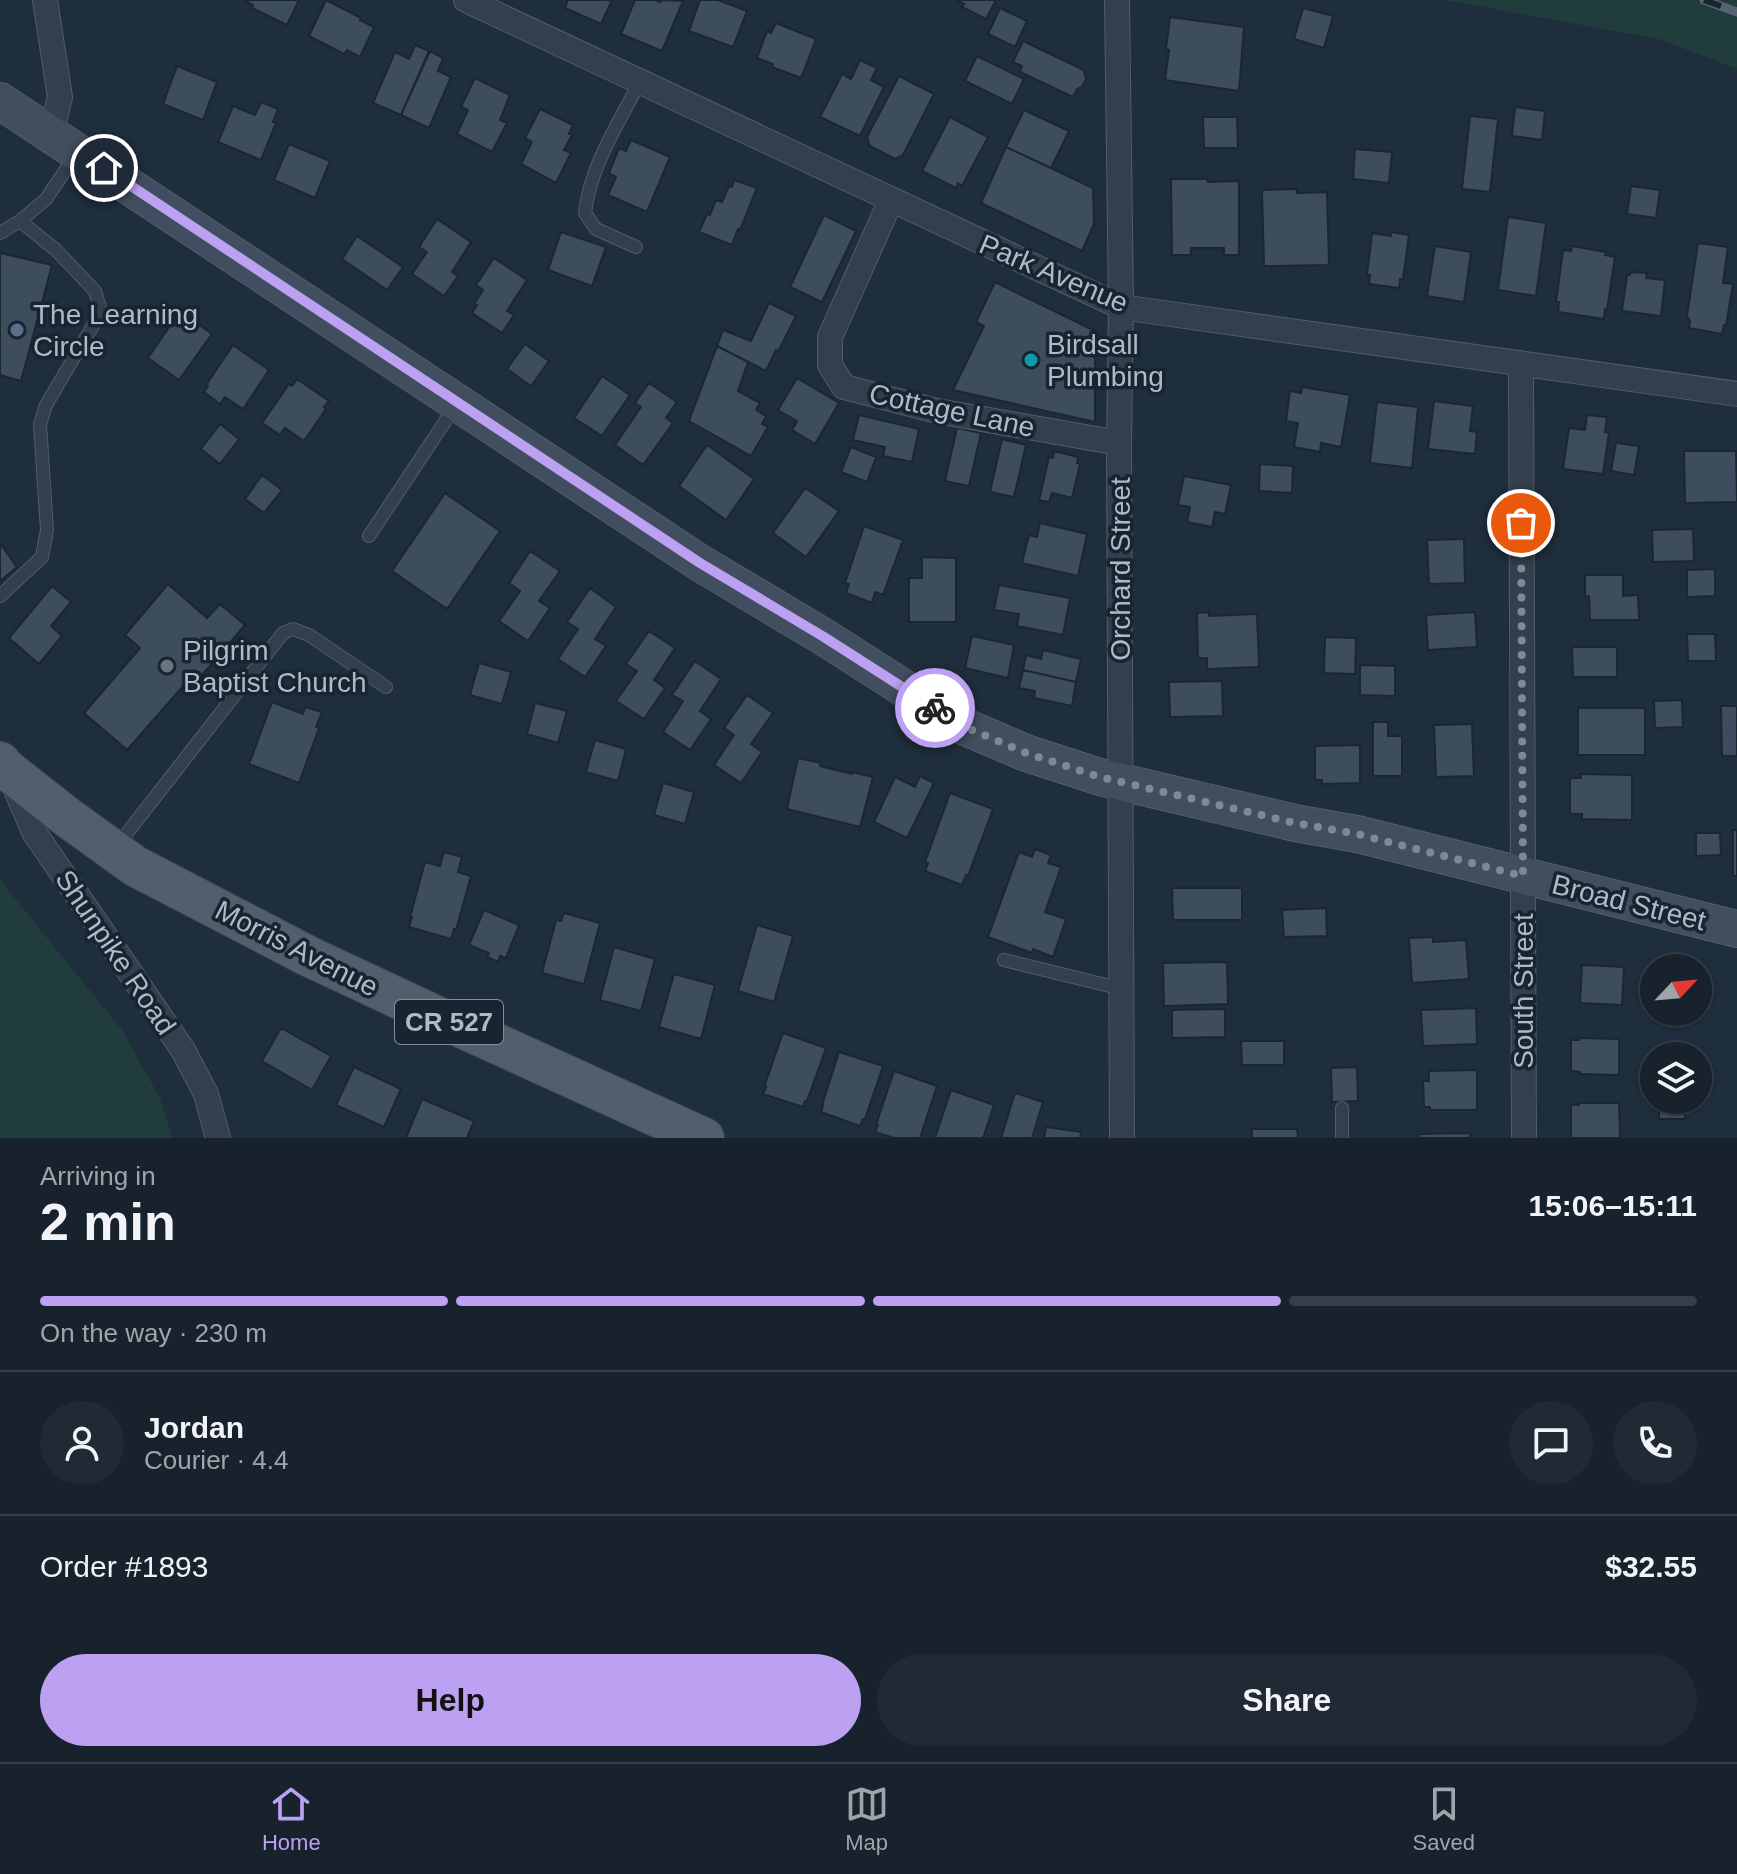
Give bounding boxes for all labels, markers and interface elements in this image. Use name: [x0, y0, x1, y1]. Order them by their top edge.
pin: [70, 134, 138, 202]
icon: home: [82, 146, 126, 190]
street label: Park Avenue: [975, 228, 1133, 319]
place label: The Learning Circle: [33, 299, 198, 362]
marker: The Learning Circle: [8, 321, 26, 339]
place label: Birdsall Plumbing: [1047, 329, 1164, 392]
marker: Birdsall Plumbing: [1022, 351, 1040, 369]
street label: Cottage Lane: [866, 378, 1037, 443]
street label: Orchard Street: [1105, 477, 1136, 661]
pin: [1487, 489, 1555, 557]
icon: bag: [1499, 501, 1543, 545]
place label: Pilgrim Baptist Church: [183, 635, 367, 698]
marker: Pilgrim Baptist Church: [158, 657, 176, 675]
courier: [895, 668, 975, 748]
icon: bike: [913, 686, 957, 730]
street label: Shunpike Road: [49, 864, 182, 1040]
street label: Broad Street: [1549, 868, 1709, 937]
street label: Morris Avenue: [210, 894, 383, 1003]
street label: South Street: [1508, 913, 1539, 1069]
north arrow: [1640, 954, 1712, 1026]
map controls: [1640, 954, 1712, 1114]
road number: CR 527: [395, 1000, 503, 1044]
button: layers: [1640, 1042, 1712, 1114]
text: Arriving in: [40, 1161, 156, 1191]
text: 15:06–15:11: [1529, 1189, 1697, 1222]
text: 2 min: [40, 1193, 176, 1251]
text: On the way · 230 m: [40, 1318, 267, 1348]
button: person: [40, 1401, 124, 1485]
button: chat: [1509, 1401, 1593, 1485]
button: phone: [1613, 1401, 1697, 1485]
text: Jordan: [144, 1411, 244, 1444]
text: Courier · 4.4: [144, 1445, 289, 1475]
text: Order #1893: [40, 1550, 208, 1583]
text: $32.55: [1605, 1550, 1697, 1583]
button: Help: [40, 1654, 861, 1746]
button: Share: [877, 1654, 1697, 1746]
tab: Home: [262, 1782, 321, 1856]
tab: Map: [845, 1782, 889, 1856]
tab: Saved: [1413, 1782, 1475, 1856]

